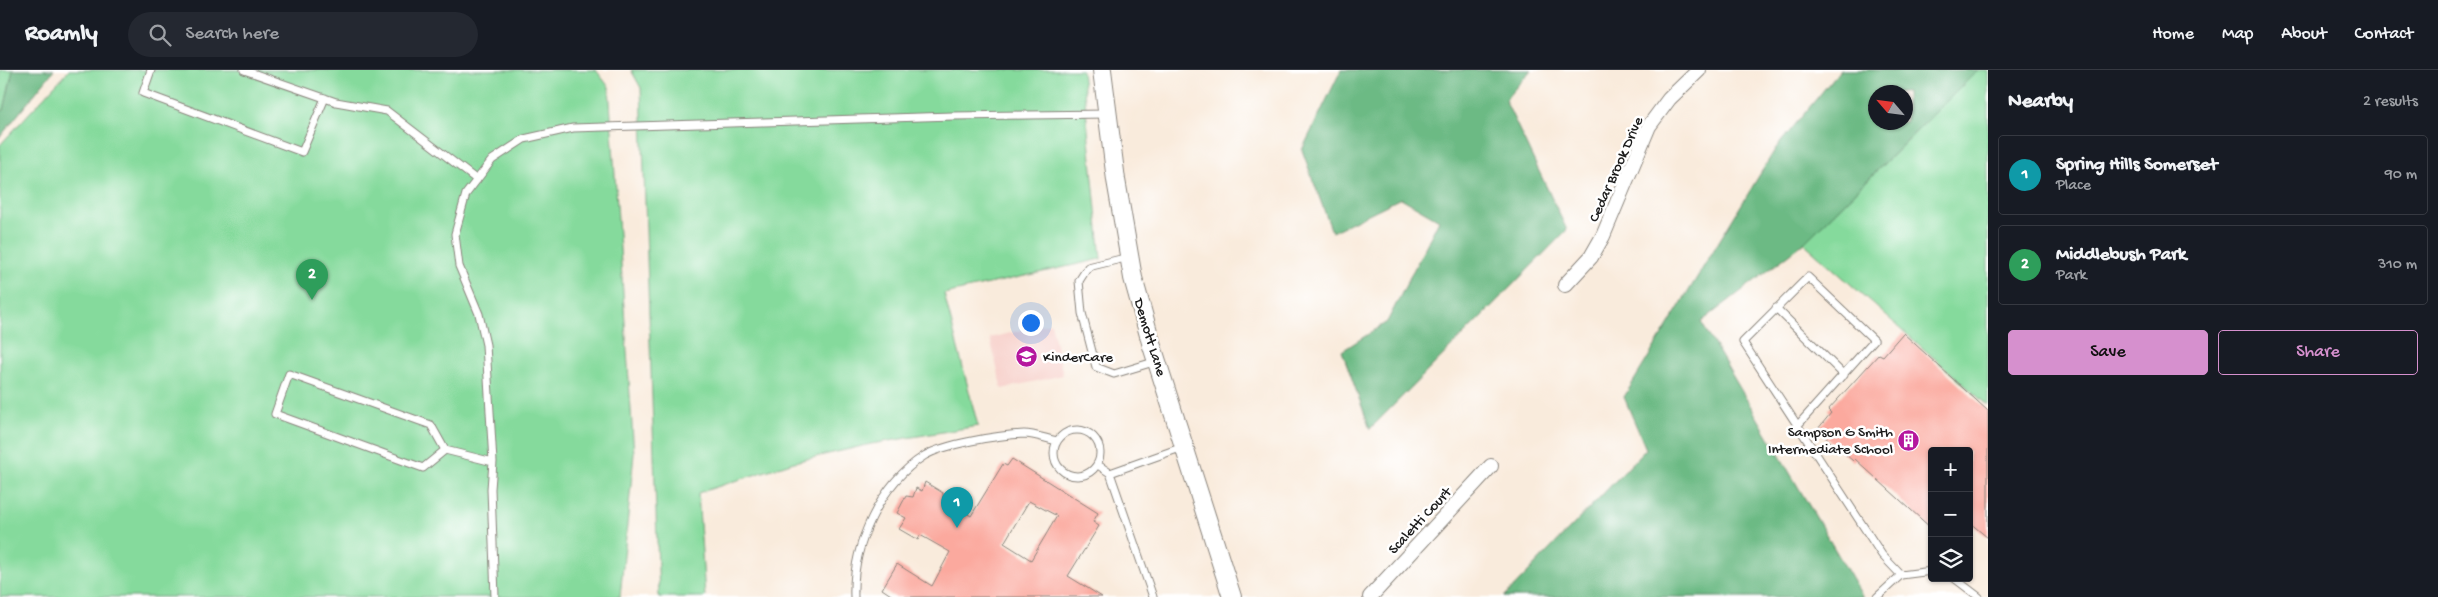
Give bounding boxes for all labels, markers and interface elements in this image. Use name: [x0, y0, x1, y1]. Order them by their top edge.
search box: [128, 12, 478, 57]
text: Roamly: [25, 20, 98, 49]
icon: search: [146, 21, 174, 49]
text: Search here: [186, 23, 279, 46]
text: Home: [2152, 24, 2194, 45]
text: Map: [2222, 24, 2253, 45]
text: About: [2281, 24, 2327, 45]
text: Contact: [2355, 24, 2413, 45]
north arrow: [1868, 85, 1913, 130]
text: Nearby: [2008, 90, 2073, 115]
text: 2 results: [2363, 93, 2418, 112]
street label: Cedar Brook Drive: [1586, 114, 1648, 225]
text: Spring Hills Somerset: [2056, 154, 2217, 177]
text: 1: [2022, 166, 2028, 185]
text: 90 m: [2385, 166, 2417, 185]
text: Place: [2056, 177, 2091, 196]
text: Middlebush Park: [2056, 244, 2186, 267]
text: 2: [2021, 256, 2029, 275]
text: 310 m: [2378, 256, 2417, 275]
pin: 2: [296, 259, 328, 300]
text: Park: [2056, 267, 2087, 286]
street label: Demott Lane: [1128, 296, 1170, 379]
your location: [1018, 310, 1044, 336]
button: Save: [2008, 330, 2208, 375]
button: Share: [2218, 330, 2418, 375]
school or university icon: KinderCare: [1015, 344, 1039, 368]
place label: KinderCare: [1043, 349, 1113, 367]
place label: Sampson G Smith Intermediate School: [1768, 424, 1893, 459]
building icon: Sampson G Smith Intermediate School: [1897, 428, 1921, 452]
map controls: [1928, 447, 1973, 582]
button: +: [1928, 447, 1973, 492]
street label: Scaletti Court: [1385, 483, 1457, 559]
pin: 1: [941, 487, 973, 528]
button: −: [1928, 492, 1973, 537]
button: layers: [1928, 537, 1973, 582]

